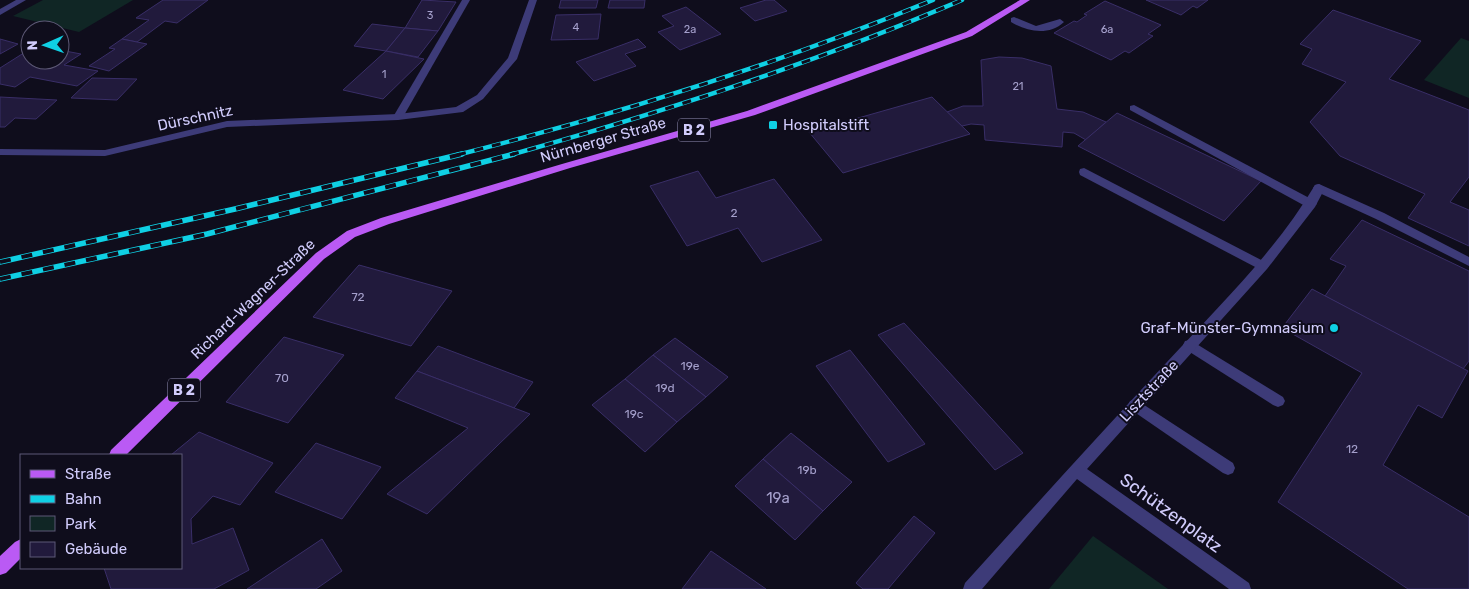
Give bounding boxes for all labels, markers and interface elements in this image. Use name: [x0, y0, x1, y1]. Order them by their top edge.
house number: 3: [427, 9, 434, 22]
north arrow: [20, 20, 70, 70]
house number: 4: [573, 21, 580, 34]
house number: 2a: [684, 23, 696, 36]
house number: 6a: [1101, 23, 1113, 36]
text: N: [24, 40, 41, 51]
house number: 1: [382, 68, 386, 81]
house number: 21: [1012, 80, 1024, 93]
street label: Dürschnitz: [156, 101, 235, 135]
street label: Nürnberger Straße: [538, 113, 668, 167]
place label: Hospitalstift: [783, 116, 869, 134]
road number: B 2: [678, 118, 710, 142]
marker: Hospitalstift: [767, 119, 779, 131]
house number: 2: [730, 206, 738, 220]
street label: Richard-Wagner-Straße: [187, 235, 319, 363]
house number: 72: [351, 290, 365, 304]
place label: Graf-Münster-Gymnasium: [1140, 319, 1324, 337]
marker: Graf-Münster-Gymnasium: [1328, 322, 1340, 334]
street label: Lisztstraße: [1116, 356, 1182, 426]
house number: 19e: [681, 359, 700, 373]
house number: 70: [275, 371, 289, 385]
road number: B 2: [168, 378, 200, 402]
house number: 19d: [655, 381, 675, 395]
house number: 19c: [625, 407, 644, 421]
house number: 12: [1346, 442, 1358, 456]
legend: [20, 454, 182, 569]
house number: 19b: [797, 463, 817, 477]
text: Straße: [65, 465, 111, 483]
street label: Schützenplatz: [1116, 468, 1226, 558]
house number: 19a: [766, 489, 790, 507]
text: Bahn: [65, 490, 102, 508]
text: Park: [65, 515, 96, 533]
text: Gebäude: [65, 540, 127, 558]

